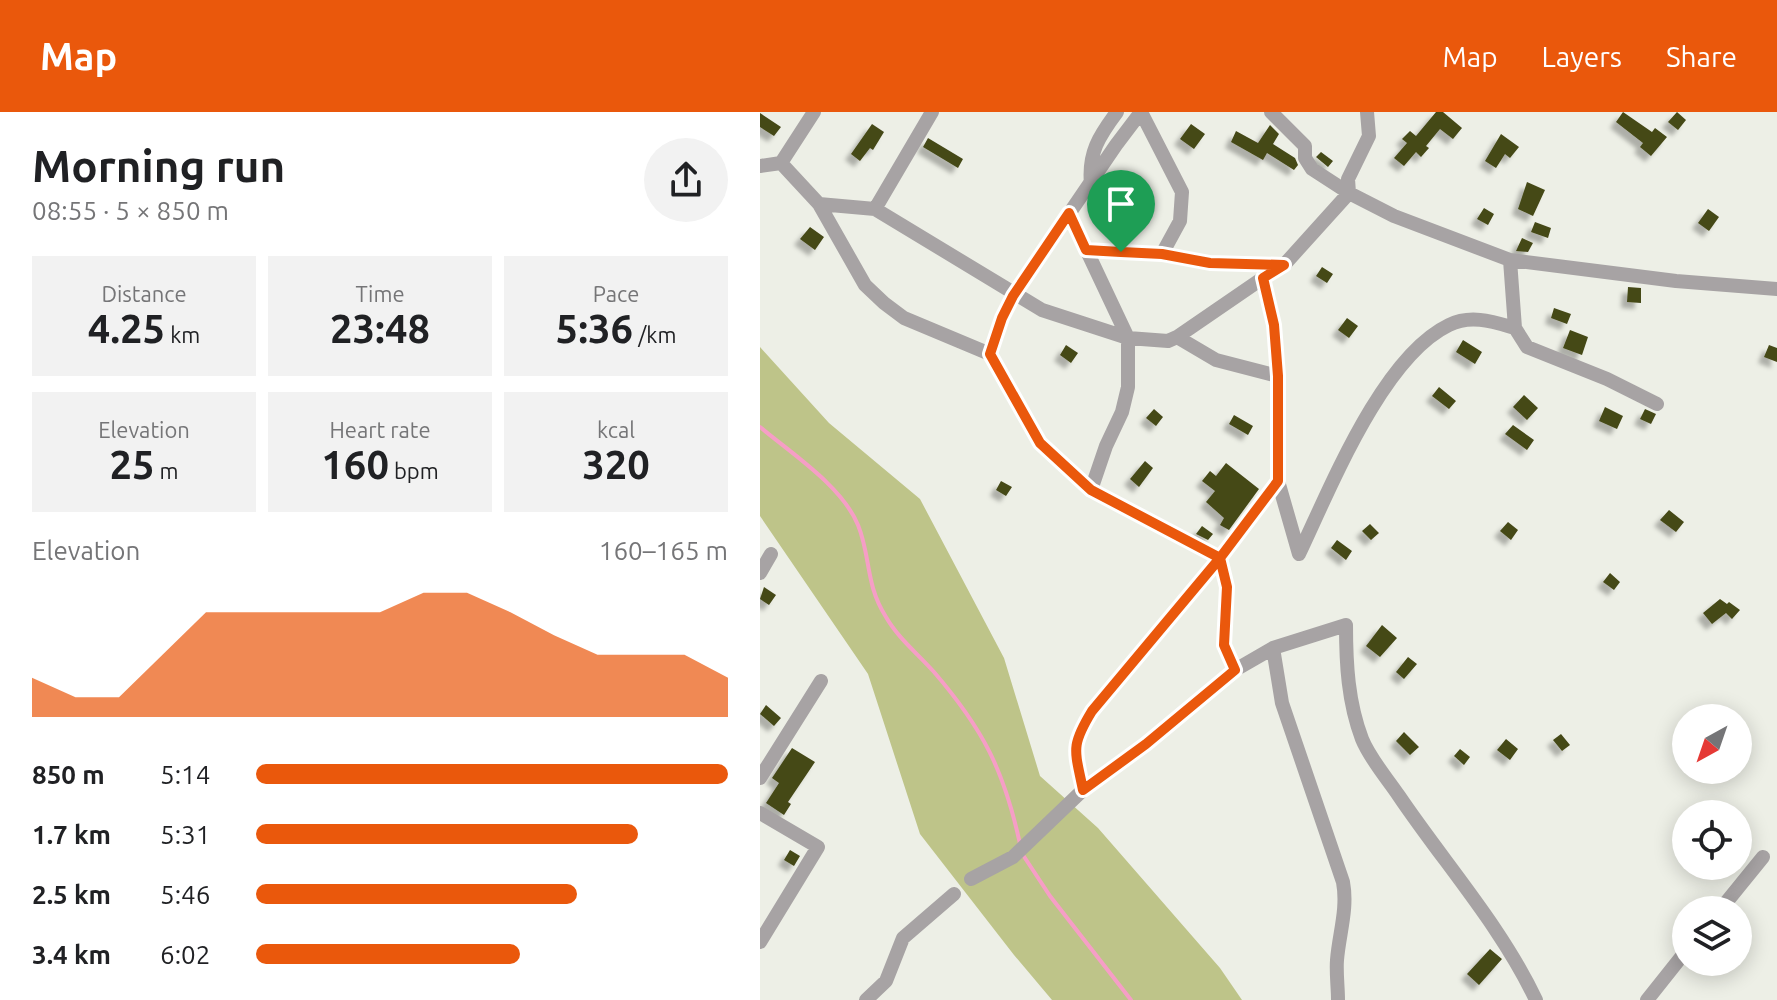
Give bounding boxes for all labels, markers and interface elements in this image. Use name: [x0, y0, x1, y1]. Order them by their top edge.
text: Map: [40, 35, 117, 77]
text: Map: [1442, 41, 1498, 72]
text: Layers: [1542, 41, 1622, 72]
text: Share: [1666, 41, 1737, 72]
button: share: [644, 138, 728, 222]
text: Morning run: [32, 141, 285, 190]
pin: [1087, 170, 1155, 252]
icon: arrive: [1099, 182, 1143, 226]
text: 08:55 · 5 × 850 m: [32, 196, 229, 225]
text: Distance: [101, 281, 187, 306]
text: Time: [355, 281, 405, 306]
text: Pace: [593, 281, 639, 306]
text: 4.25: [88, 306, 165, 351]
text: 23:48: [330, 306, 430, 351]
text: 5:36: [556, 306, 633, 351]
text: km: [165, 322, 200, 347]
text: /km: [633, 322, 676, 347]
text: Elevation: [98, 417, 190, 442]
text: Heart rate: [329, 417, 431, 442]
text: kcal: [597, 417, 635, 442]
text: 25: [109, 442, 155, 487]
text: 160: [321, 442, 389, 487]
text: 320: [582, 442, 650, 487]
text: m: [155, 458, 179, 483]
text: bpm: [389, 458, 439, 483]
text: Elevation: [32, 536, 140, 565]
text: 160–165 m: [599, 536, 728, 565]
north arrow: [1672, 704, 1752, 784]
map controls: [1672, 704, 1752, 976]
text: 850 m: [32, 760, 105, 789]
text: 5:14: [160, 760, 210, 789]
button: locate: [1672, 800, 1752, 880]
text: 1.7 km: [32, 820, 111, 849]
text: 5:31: [160, 820, 210, 849]
text: 2.5 km: [32, 880, 111, 909]
text: 5:46: [160, 880, 210, 909]
button: layers: [1672, 896, 1752, 976]
text: 3.4 km: [32, 940, 111, 969]
text: 6:02: [160, 940, 210, 969]

